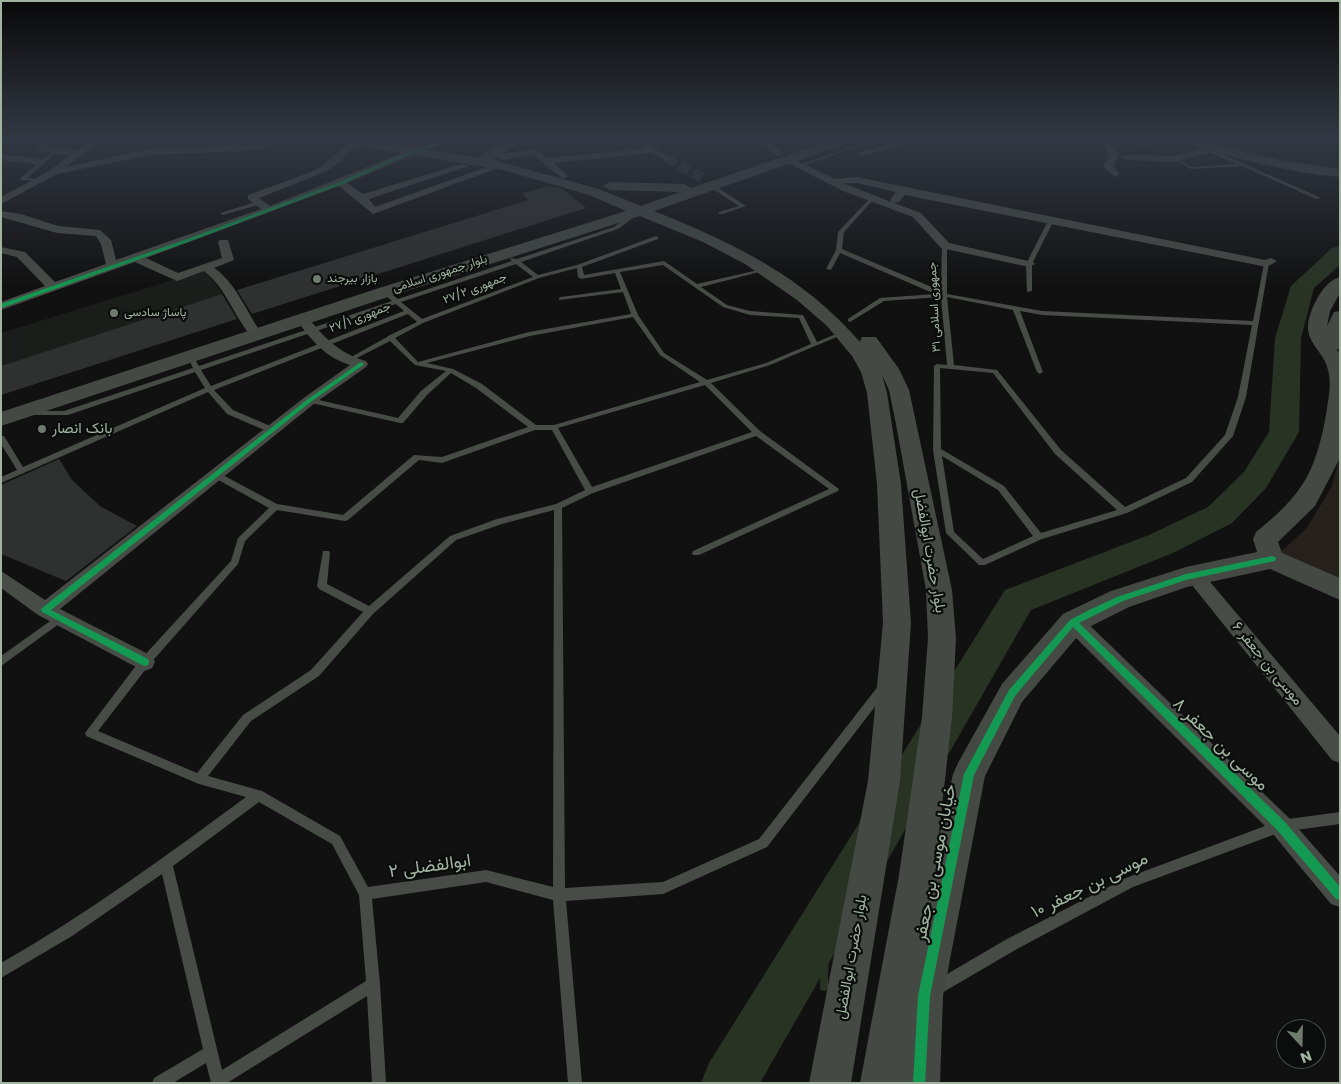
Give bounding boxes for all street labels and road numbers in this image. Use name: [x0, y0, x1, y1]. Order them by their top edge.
street label: بلوار جمهوری اسلامی: [391, 252, 489, 296]
street label: جمهوری اسلامی ۳۱: [925, 261, 945, 353]
street label: جمهوری ۲۷/۲: [441, 270, 509, 308]
street label: جمهوری ۲۷/۱: [327, 300, 393, 336]
street label: بلوار حضرت ابوالفضل: [909, 487, 949, 615]
street label: موسی بن جعفر ۶: [1228, 618, 1306, 710]
street label: موسی بن جعفر ۸: [1168, 694, 1272, 796]
street label: خیابان موسی بن جعفر: [910, 782, 962, 944]
street label: موسی بن جعفر ۱۰: [1028, 848, 1152, 924]
street label: ابوالفضلی ۲: [387, 851, 473, 883]
street label: بلوار حضرت ابوالفضل: [832, 893, 872, 1021]

